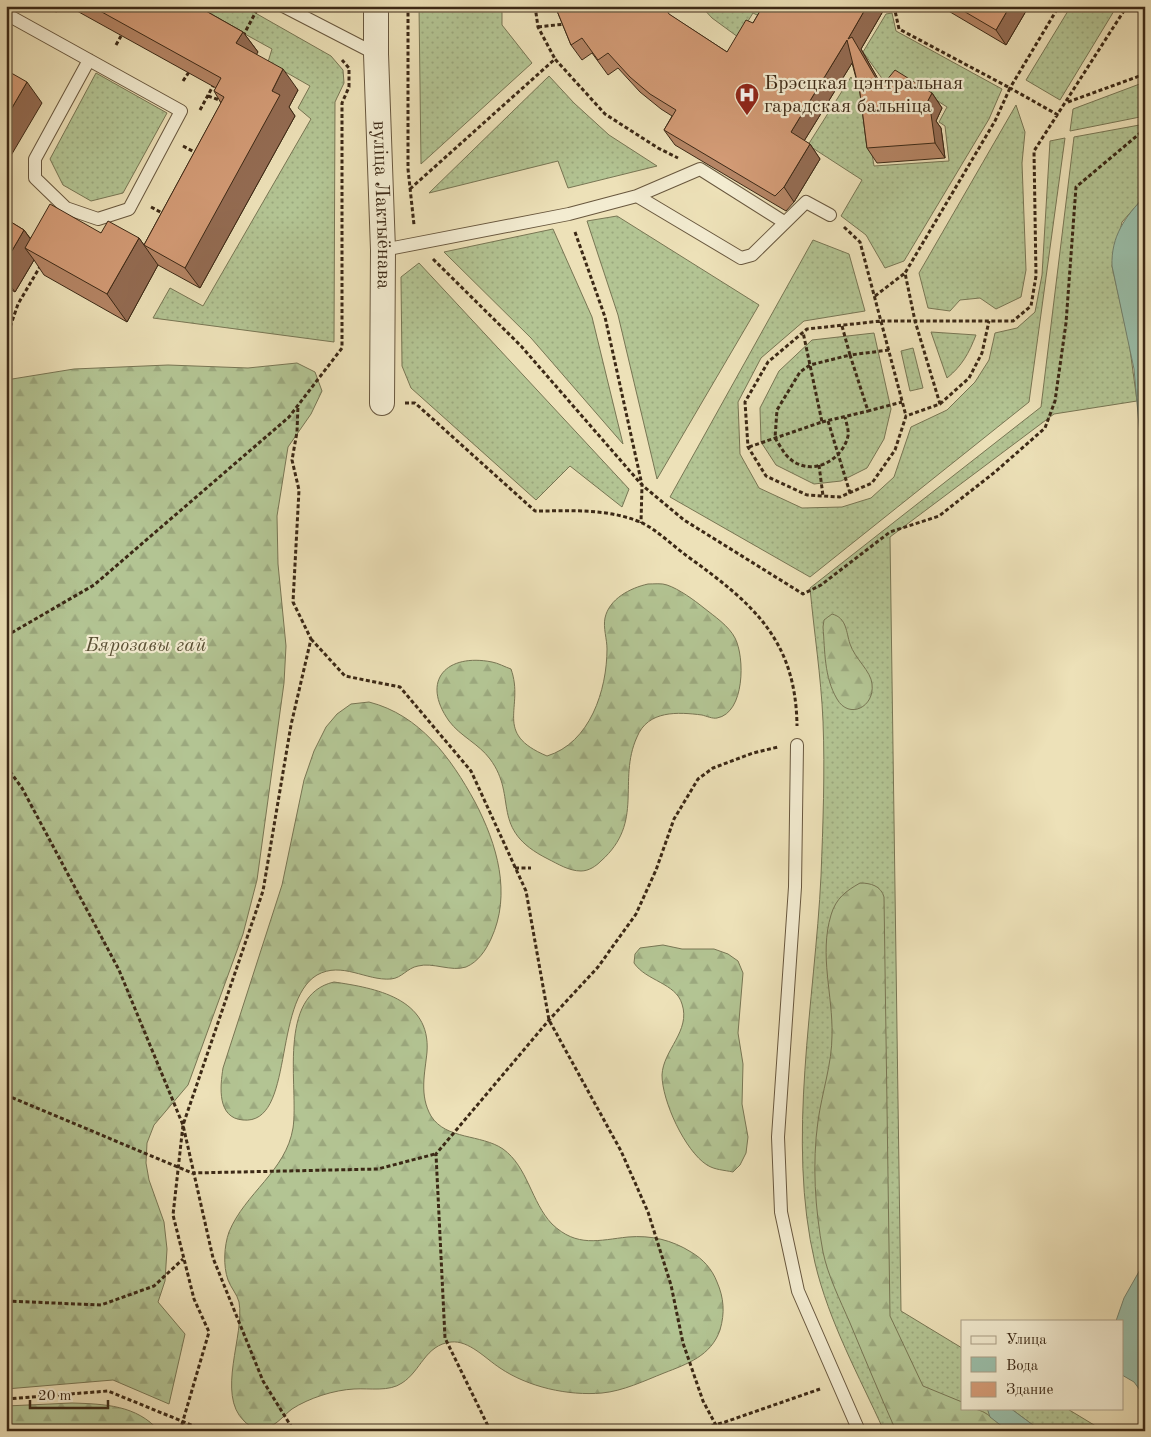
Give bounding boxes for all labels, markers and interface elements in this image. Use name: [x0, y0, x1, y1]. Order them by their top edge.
place label: Брэсцкая цэнтральная гарадская бальніца: [764, 74, 963, 117]
hospital icon: Брэсцкая цэнтральная гарадская бальніца: [734, 82, 760, 116]
street label: вуліца Лактыёнава: [368, 120, 393, 289]
park label: Бярозавы гай: [84, 636, 207, 656]
legend: [961, 1320, 1124, 1410]
text: Улица: [1006, 1333, 1047, 1348]
text: Вода: [1006, 1359, 1039, 1374]
scale bar: [30, 1377, 108, 1409]
text: Здание: [1006, 1383, 1053, 1398]
text: 20 m: [38, 1389, 72, 1404]

